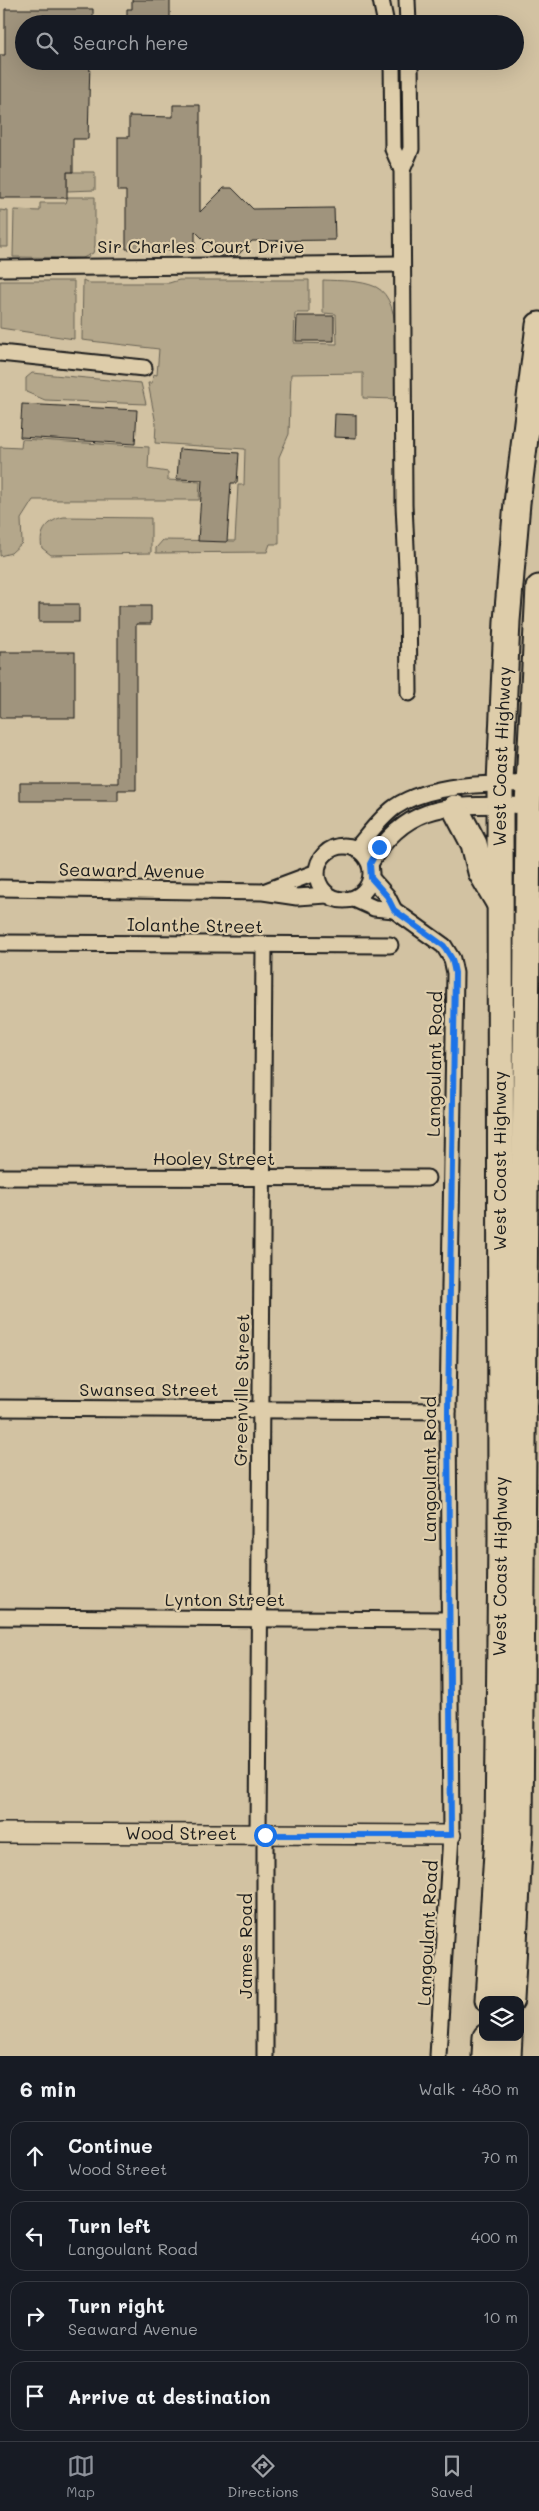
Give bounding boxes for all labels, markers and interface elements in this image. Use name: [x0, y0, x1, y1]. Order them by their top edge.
search box: [15, 15, 524, 70]
icon: search: [33, 29, 61, 57]
text: Search here: [73, 30, 189, 55]
street label: Sir Charles Court Drive: [97, 234, 305, 258]
street label: West Coast Highway: [487, 666, 516, 846]
route end: [368, 836, 391, 859]
street label: Seaward Avenue: [59, 857, 205, 883]
street label: Iolanthe Street: [127, 912, 263, 938]
street label: Langoulant Road: [421, 991, 447, 1137]
street label: West Coast Highway: [487, 1071, 511, 1251]
street label: Hooley Street: [153, 1146, 275, 1170]
street label: Greenville Street: [228, 1313, 254, 1467]
street label: Swansea Street: [79, 1377, 219, 1401]
street label: Langoulant Road: [417, 1396, 441, 1542]
street label: West Coast Highway: [487, 1476, 512, 1657]
street label: Lynton Street: [165, 1587, 285, 1611]
street label: Wood Street: [125, 1821, 237, 1845]
route start: [254, 1824, 277, 1847]
street label: Langoulant Road: [411, 1859, 443, 2006]
street label: James Road: [233, 1893, 257, 1999]
map controls: [479, 1996, 524, 2041]
button: layers: [479, 1996, 524, 2041]
text: 6 min: [20, 2075, 76, 2102]
text: Walk · 480 m: [418, 2078, 519, 2099]
text: Continue: [68, 2133, 153, 2158]
icon: ahead: [21, 2142, 49, 2170]
text: 70 m: [481, 2146, 518, 2167]
text: Wood Street: [68, 2158, 167, 2179]
text: Turn left: [68, 2213, 151, 2238]
icon: left: [21, 2222, 49, 2250]
text: 400 m: [471, 2226, 518, 2247]
text: Langoulant Road: [68, 2238, 198, 2259]
text: Turn right: [68, 2293, 165, 2318]
icon: right: [21, 2302, 49, 2330]
text: 10 m: [483, 2306, 518, 2327]
text: Seaward Avenue: [68, 2318, 198, 2339]
icon: arrive: [21, 2382, 49, 2410]
text: Arrive at destination: [68, 2384, 271, 2409]
tab: Map: [66, 2452, 95, 2501]
tab: Directions: [227, 2452, 299, 2501]
tab: Saved: [431, 2452, 473, 2501]

